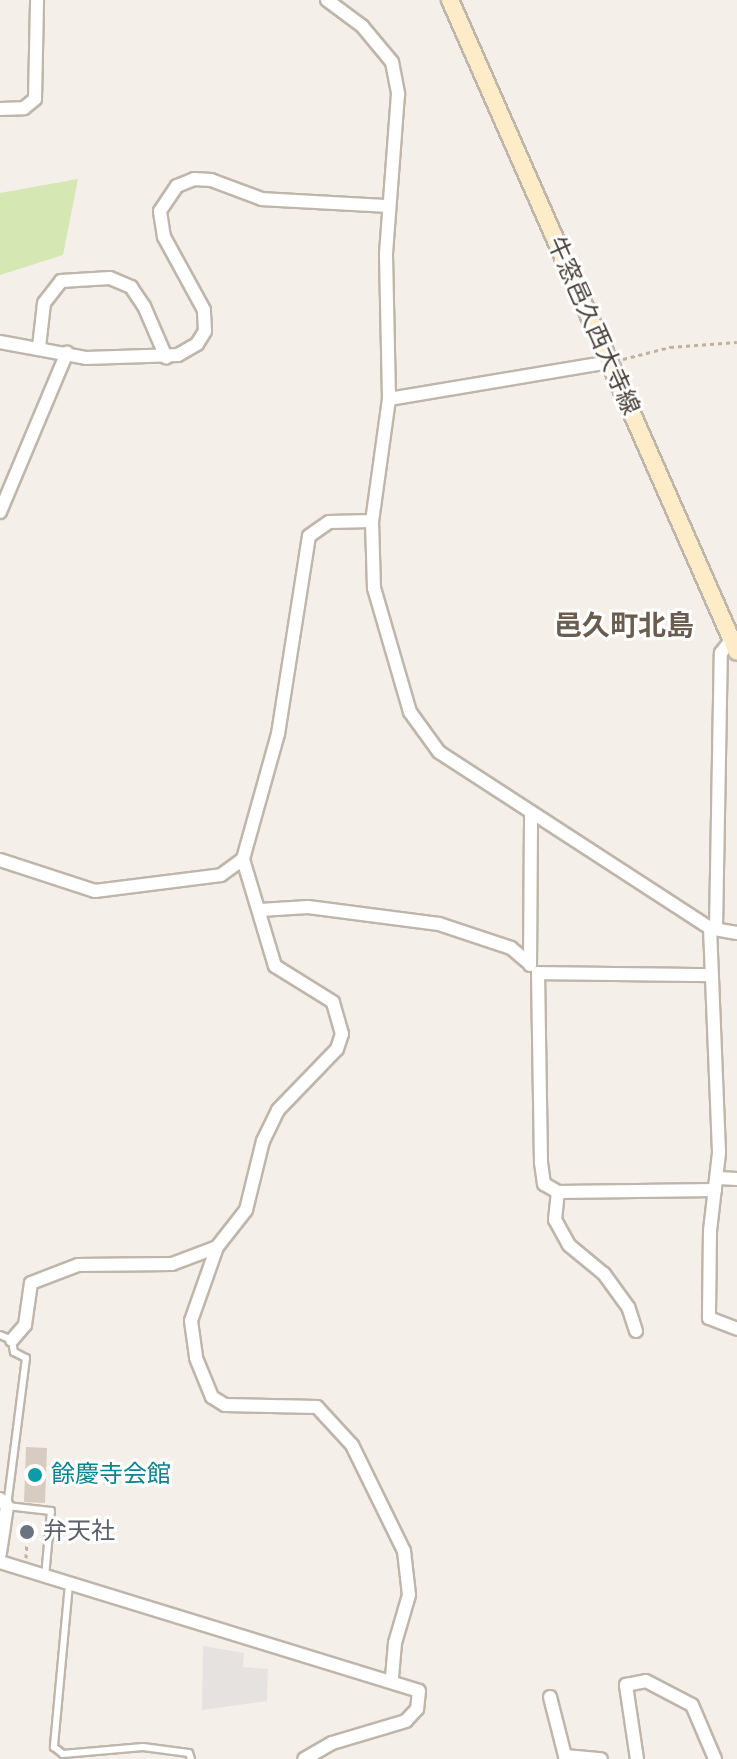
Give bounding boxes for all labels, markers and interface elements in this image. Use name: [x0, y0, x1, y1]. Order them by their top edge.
street label: 牛窓邑久西大寺線: [541, 232, 645, 420]
district label: 邑久町北島: [554, 609, 694, 643]
place label: 餘慶寺会館: [51, 1461, 171, 1489]
marker: 餘慶寺会館: [26, 1466, 44, 1484]
place label: 弁天社: [43, 1518, 115, 1546]
marker: 弁天社: [18, 1523, 36, 1541]

